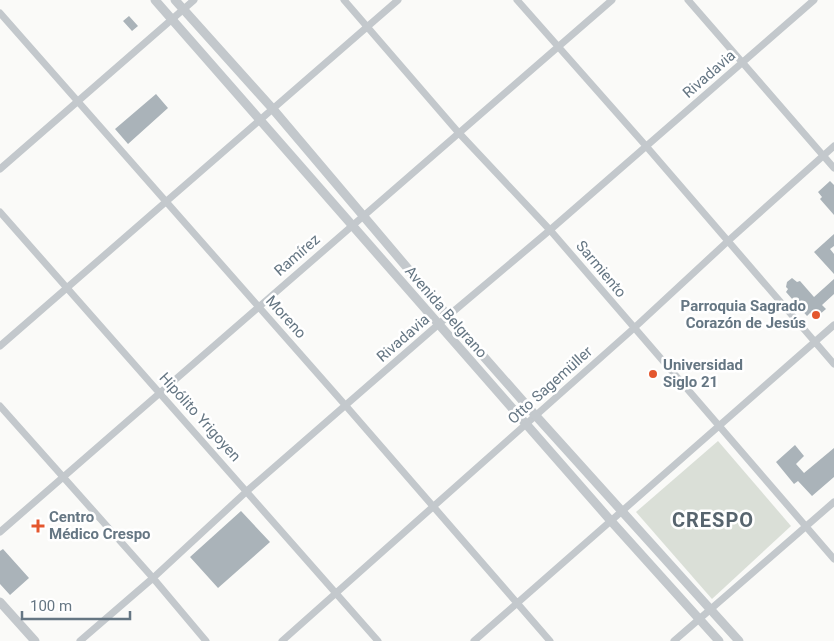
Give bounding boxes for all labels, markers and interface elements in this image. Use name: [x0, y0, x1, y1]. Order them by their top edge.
street label: Rivadavia: [679, 46, 739, 102]
street label: Ramírez: [270, 230, 324, 280]
street label: Sarmiento: [572, 237, 630, 301]
street label: Avenida Belgrano: [401, 262, 491, 362]
street label: Moreno: [262, 292, 310, 342]
place label: Parroquia Sagrado Corazón de Jesús: [681, 297, 806, 332]
marker: Parroquia Sagrado Corazón de Jesús: [810, 309, 822, 321]
street label: Rivadavia: [373, 310, 433, 366]
street label: Otto Sagemüller: [504, 342, 596, 428]
place label: Universidad Siglo 21: [663, 356, 743, 391]
marker: Universidad Siglo 21: [647, 368, 659, 380]
street label: Hipólito Yrigoyen: [155, 369, 245, 465]
place label: Centro Médico Crespo: [49, 508, 151, 543]
district label: CRESPO: [672, 508, 754, 532]
marker: Centro Médico Crespo: [31, 519, 45, 533]
scale bar: [22, 588, 130, 620]
text: 100 m: [30, 597, 72, 615]

